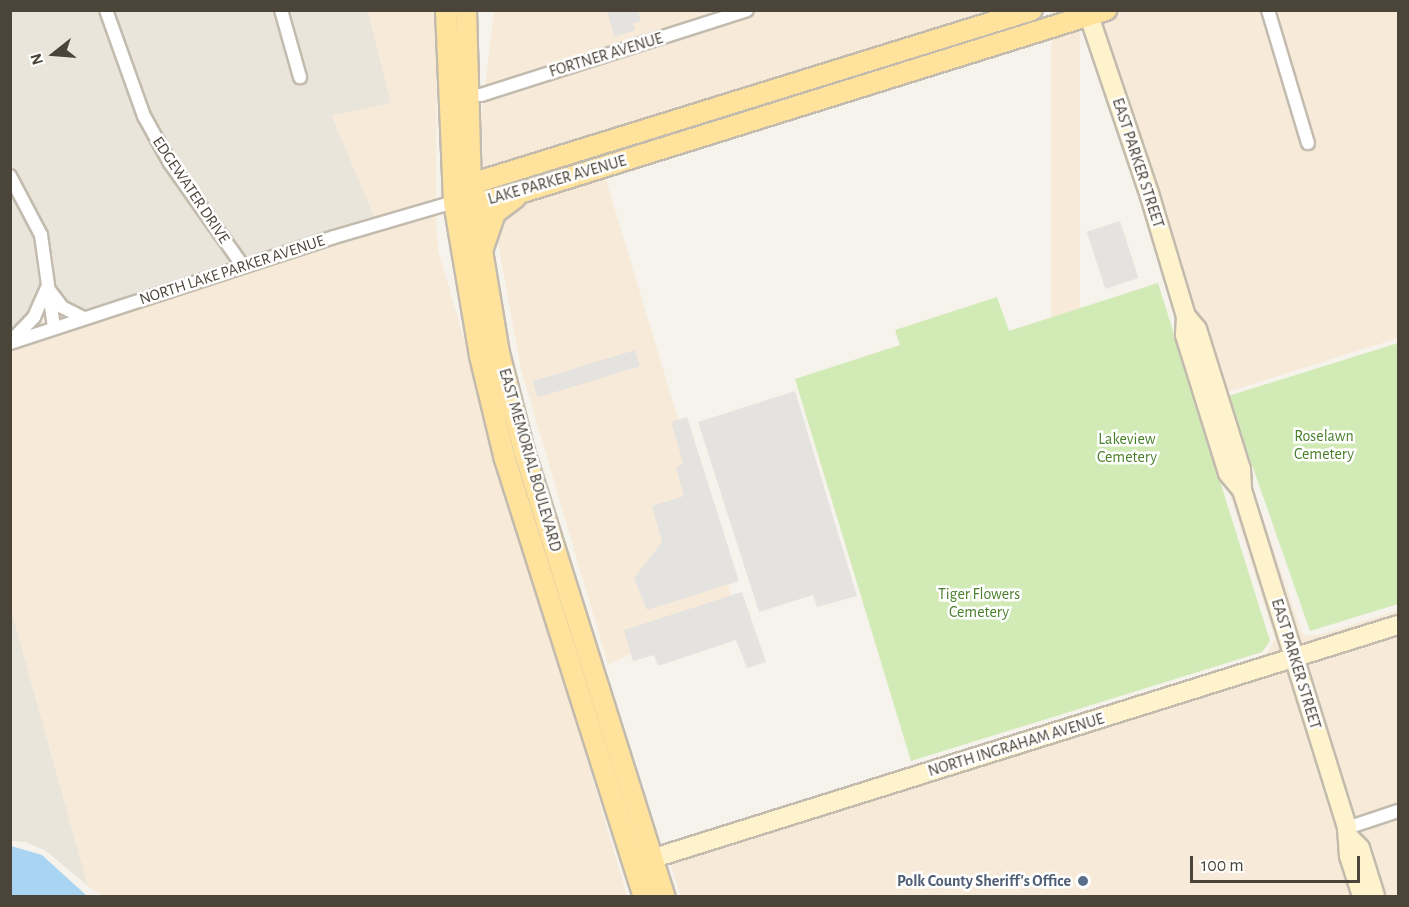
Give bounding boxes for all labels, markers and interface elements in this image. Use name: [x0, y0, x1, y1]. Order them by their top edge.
north arrow: [24, 24, 84, 84]
street label: FORTNER AVENUE: [547, 29, 665, 81]
text: N: [28, 52, 46, 67]
street label: EAST PARKER STREET: [1108, 96, 1168, 230]
street label: EDGEWATER DRIVE: [148, 133, 234, 247]
street label: LAKE PARKER AVENUE: [486, 151, 628, 209]
street label: NORTH LAKE PARKER AVENUE: [137, 231, 327, 309]
street label: EAST MEMORIAL BOULEVARD: [495, 366, 565, 554]
park label: Roselawn Cemetery: [1294, 426, 1354, 464]
park label: Lakeview Cemetery: [1097, 429, 1157, 467]
park label: Tiger Flowers Cemetery: [938, 584, 1020, 622]
street label: EAST PARKER STREET: [1267, 596, 1325, 732]
street label: NORTH INGRAHAM AVENUE: [926, 709, 1106, 781]
scale bar: [1193, 844, 1362, 882]
text: 100 m: [1201, 857, 1244, 875]
place label: Polk County Sheriff's Office: [897, 871, 1071, 891]
marker: Polk County Sheriff's Office: [1076, 874, 1090, 888]

